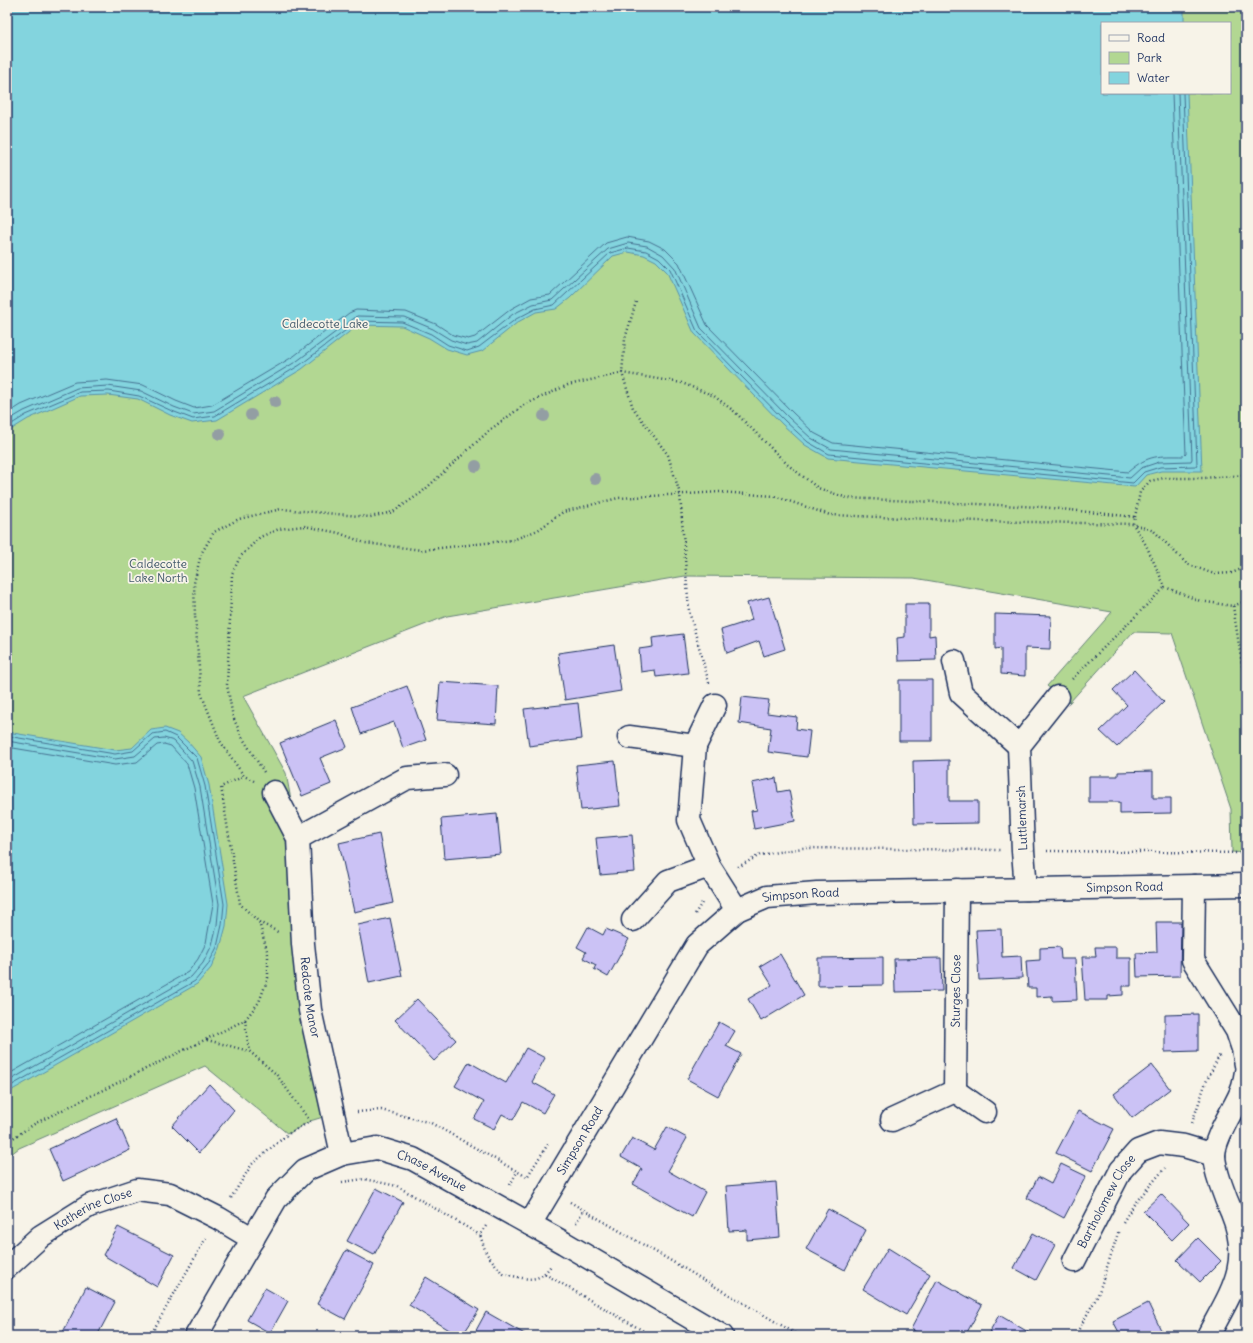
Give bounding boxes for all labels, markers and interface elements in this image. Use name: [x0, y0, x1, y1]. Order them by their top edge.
legend: [1101, 22, 1231, 94]
text: Road: [1137, 30, 1165, 45]
text: Park: [1137, 50, 1162, 65]
text: Water: [1137, 70, 1170, 85]
park label: Caldecotte Lake: [282, 316, 368, 331]
park label: Caldecotte Lake North: [128, 556, 188, 585]
street label: Luttlemarsh: [1013, 785, 1030, 851]
street label: Simpson Road: [1086, 879, 1163, 895]
street label: Simpson Road: [760, 885, 839, 905]
street label: Sturges Close: [948, 954, 963, 1028]
street label: Redcote Manor: [297, 956, 324, 1040]
street label: Simpson Road: [553, 1104, 606, 1177]
street label: Chase Avenue: [395, 1147, 470, 1194]
street label: Bartholomew Close: [1074, 1151, 1138, 1251]
street label: Katherine Close: [51, 1184, 134, 1233]

